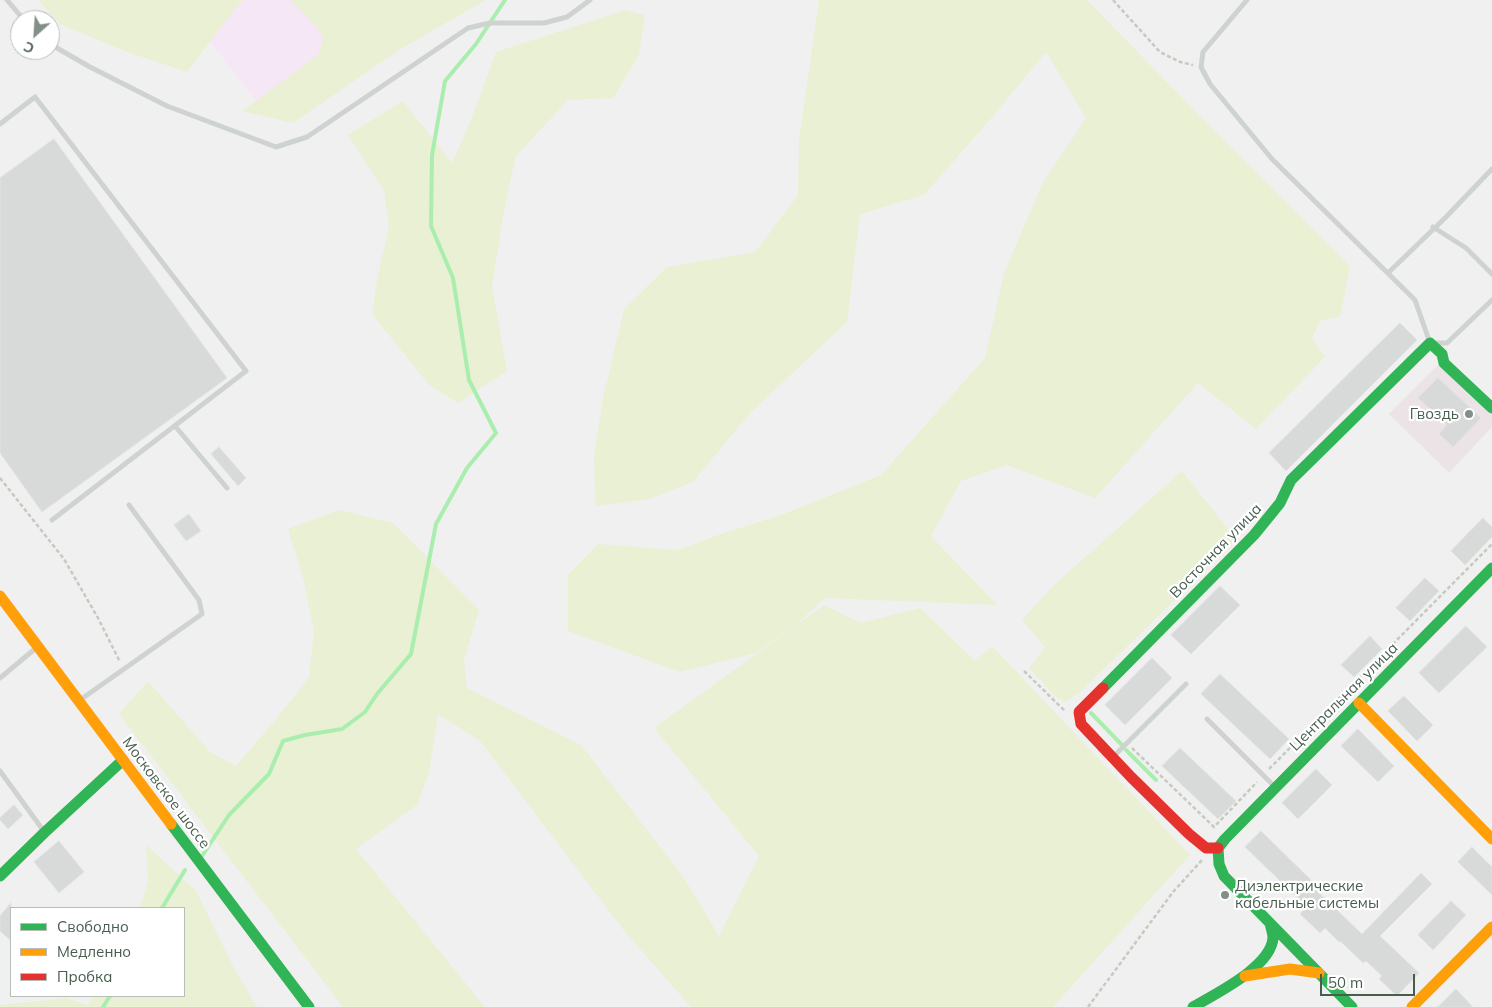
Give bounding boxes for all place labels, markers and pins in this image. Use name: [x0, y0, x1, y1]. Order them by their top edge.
place label: Гвоздь: [1410, 405, 1459, 423]
marker: Гвоздь: [1463, 408, 1475, 420]
place label: Диэлектрические кабельные системы: [1235, 877, 1379, 912]
marker: Диэлектрические кабельные системы: [1219, 889, 1231, 901]

